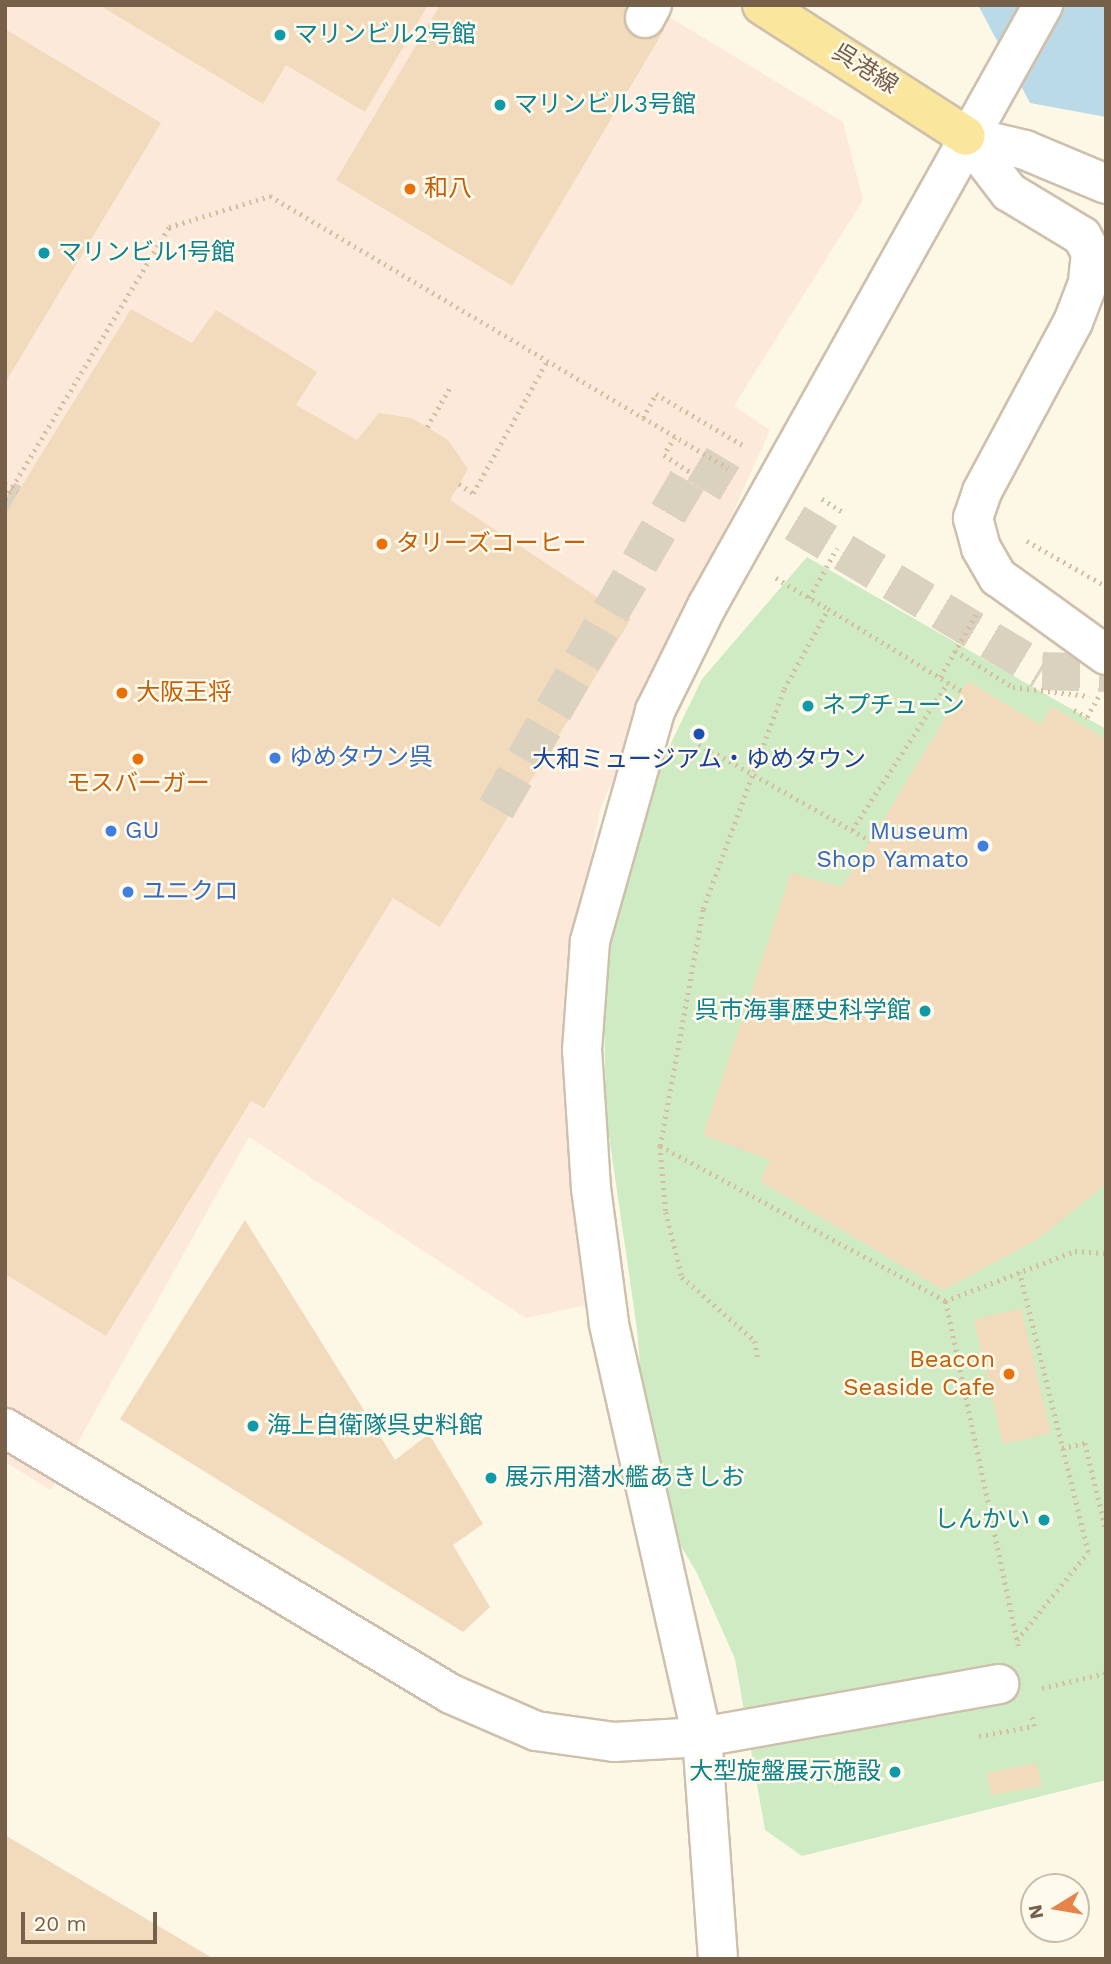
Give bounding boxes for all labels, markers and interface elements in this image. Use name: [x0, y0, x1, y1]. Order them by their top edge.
place label: マリンビル2号館: [294, 21, 476, 49]
marker: マリンビル2号館: [272, 27, 288, 43]
street label: 呉港線: [827, 38, 903, 100]
place label: マリンビル3号館: [514, 91, 696, 119]
marker: マリンビル3号館: [492, 97, 508, 113]
place label: 和八: [424, 175, 472, 203]
marker: 和八: [402, 181, 418, 197]
place label: マリンビル1号館: [58, 239, 235, 267]
marker: マリンビル1号館: [36, 245, 52, 261]
place label: タリーズコーヒー: [396, 530, 588, 558]
marker: タリーズコーヒー: [374, 536, 390, 552]
place label: 大阪王将: [136, 679, 232, 707]
marker: 大阪王将: [114, 685, 130, 701]
place label: ネプチューン: [822, 692, 966, 720]
marker: ネプチューン: [800, 698, 816, 714]
marker: 大和ミュージアム・ゆめタウン: [691, 726, 707, 742]
place label: ゆめタウン呉: [289, 744, 433, 772]
place label: 大和ミュージアム・ゆめタウン: [531, 746, 867, 774]
marker: ゆめタウン呉: [267, 750, 283, 766]
marker: モスバーガー: [130, 751, 146, 767]
place label: モスバーガー: [66, 770, 210, 798]
place label: GU: [125, 817, 159, 845]
place label: Museum Shop Yamato: [815, 818, 969, 874]
marker: GU: [103, 823, 119, 839]
marker: Museum Shop Yamato: [975, 838, 991, 854]
place label: ユニクロ: [142, 878, 238, 906]
marker: ユニクロ: [120, 884, 136, 900]
place label: 呉市海事歴史科学館: [695, 997, 911, 1025]
marker: 呉市海事歴史科学館: [917, 1003, 933, 1019]
place label: Beacon Seaside Cafe: [843, 1346, 995, 1402]
marker: Beacon Seaside Cafe: [1001, 1366, 1017, 1382]
place label: 海上自衛隊呉史料館: [267, 1412, 483, 1440]
marker: 海上自衛隊呉史料館: [245, 1418, 261, 1434]
place label: 展示用潜水艦あきしお: [505, 1464, 745, 1492]
marker: 展示用潜水艦あきしお: [483, 1470, 499, 1486]
place label: しんかい: [934, 1506, 1030, 1534]
marker: しんかい: [1036, 1512, 1052, 1528]
place label: 大型旋盤展示施設: [689, 1758, 881, 1786]
marker: 大型旋盤展示施設: [887, 1764, 903, 1780]
north arrow: [1020, 1873, 1090, 1943]
scale bar: [24, 1898, 161, 1942]
text: N: [1023, 1903, 1048, 1921]
text: 20 m: [34, 1911, 86, 1936]

